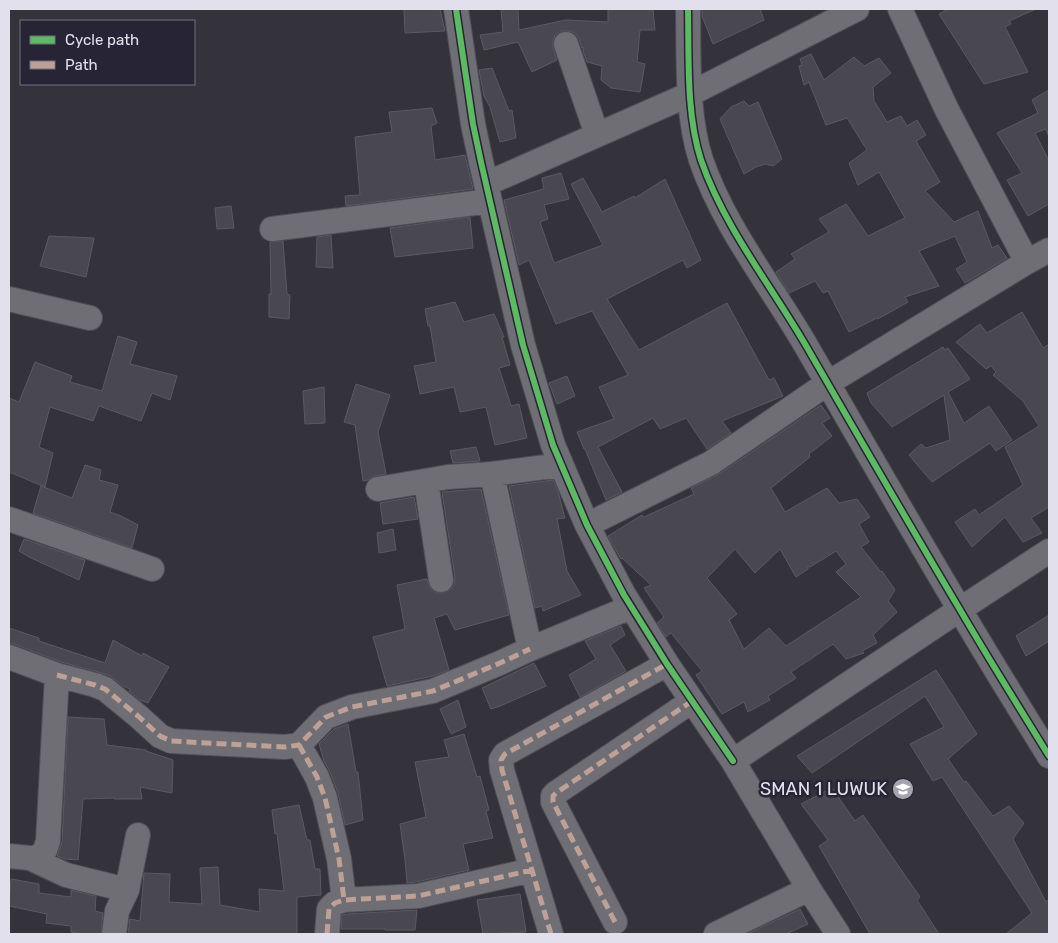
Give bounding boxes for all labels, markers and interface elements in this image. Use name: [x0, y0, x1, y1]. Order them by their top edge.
legend: [20, 20, 195, 85]
text: Cycle path: [65, 31, 139, 49]
text: Path: [65, 56, 98, 74]
school or university icon: SMAN 1 LUWUK: [891, 777, 915, 801]
place label: SMAN 1 LUWUK: [760, 778, 887, 800]

